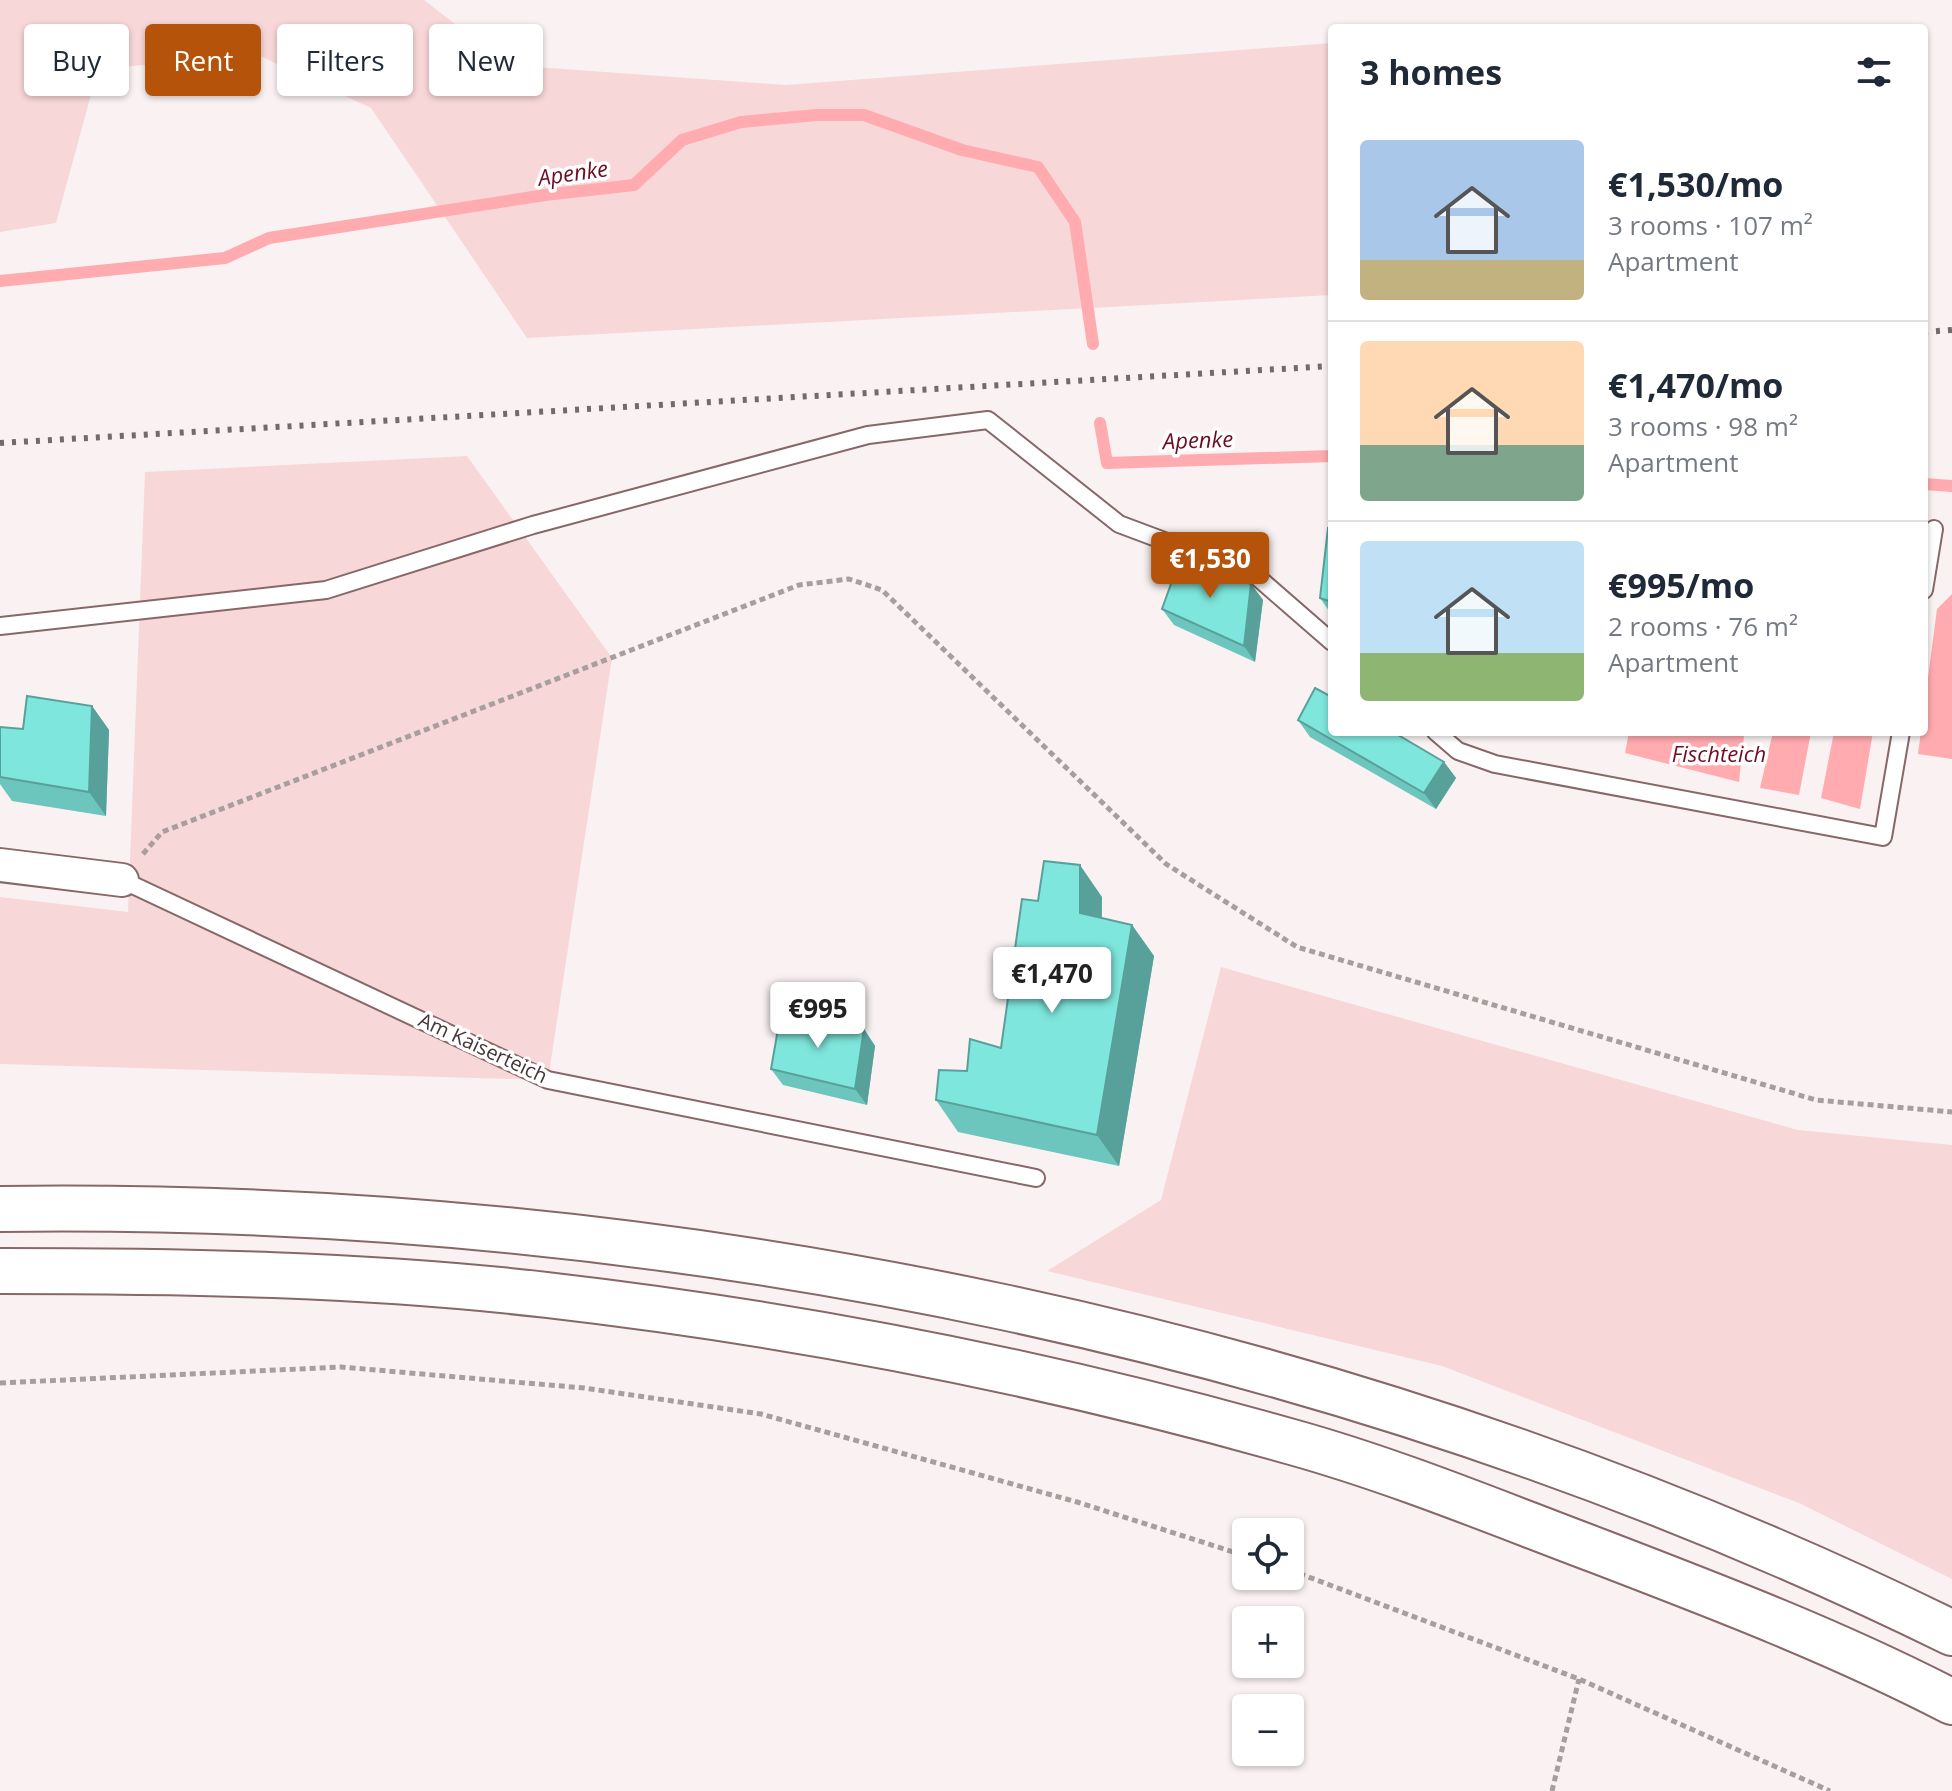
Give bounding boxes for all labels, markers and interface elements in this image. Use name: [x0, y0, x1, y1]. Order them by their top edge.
chip: Buy: [24, 24, 129, 96]
chip: Rent: [145, 24, 261, 96]
chip: Filters: [277, 24, 413, 96]
chip: New: [429, 24, 543, 96]
text: 3 homes: [1360, 49, 1502, 95]
icon: filters: [1852, 50, 1896, 94]
water label: Apenke: [534, 152, 610, 192]
text: €1,530/mo: [1608, 161, 1783, 207]
icon: home: [1424, 172, 1520, 268]
text: 3 rooms · 107 m²: [1608, 207, 1813, 243]
text: Apartment: [1608, 243, 1739, 279]
text: €1,470/mo: [1608, 362, 1783, 408]
icon: home: [1424, 373, 1520, 469]
text: 3 rooms · 98 m²: [1608, 408, 1798, 444]
water label: Apenke: [1160, 423, 1234, 455]
text: Apartment: [1608, 444, 1739, 480]
pin: €1,530: [1145, 532, 1275, 600]
text: €1,530: [1169, 540, 1251, 576]
text: €995/mo: [1608, 562, 1754, 608]
icon: home: [1424, 573, 1520, 669]
text: 2 rooms · 76 m²: [1608, 608, 1798, 644]
text: Apartment: [1608, 644, 1739, 680]
water label: Fischteich: [1672, 738, 1766, 768]
pin: €1,470: [987, 947, 1117, 1015]
text: €1,470: [1011, 955, 1093, 991]
pin: €995: [771, 982, 865, 1050]
text: €995: [788, 990, 848, 1026]
street label: Am Kaiserteich: [415, 1006, 552, 1089]
map controls: [1232, 1518, 1304, 1766]
button: locate: [1232, 1518, 1304, 1590]
button: +: [1232, 1606, 1304, 1678]
button: −: [1232, 1694, 1304, 1766]

